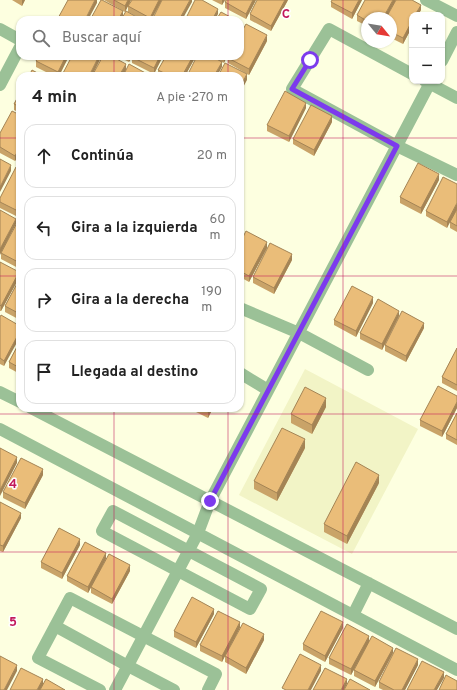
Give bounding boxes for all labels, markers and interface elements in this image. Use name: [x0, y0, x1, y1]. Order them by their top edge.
text: C: [282, 7, 290, 23]
north arrow: [361, 12, 397, 48]
map controls: [409, 12, 445, 84]
button: +: [409, 12, 445, 48]
search box: [16, 16, 244, 60]
icon: search: [30, 27, 52, 49]
text: Buscar aquí: [62, 29, 141, 48]
button: −: [409, 48, 445, 84]
route start: [301, 51, 319, 69]
text: 4 min: [32, 87, 77, 109]
text: A pie · 270 m: [156, 90, 228, 106]
icon: ahead: [33, 145, 55, 167]
text: Continúa: [71, 147, 133, 166]
text: 20 m: [197, 148, 227, 164]
text: 60 m: [210, 212, 226, 244]
icon: left: [33, 217, 55, 239]
text: Gira a la izquierda: [71, 219, 198, 238]
text: 190 m: [201, 284, 222, 316]
icon: right: [33, 289, 55, 311]
text: Gira a la derecha: [71, 291, 189, 310]
icon: arrive: [33, 361, 55, 383]
text: Llegada al destino: [71, 363, 198, 382]
text: 4: [9, 477, 17, 493]
route end: [201, 492, 219, 510]
text: 5: [9, 615, 17, 631]

